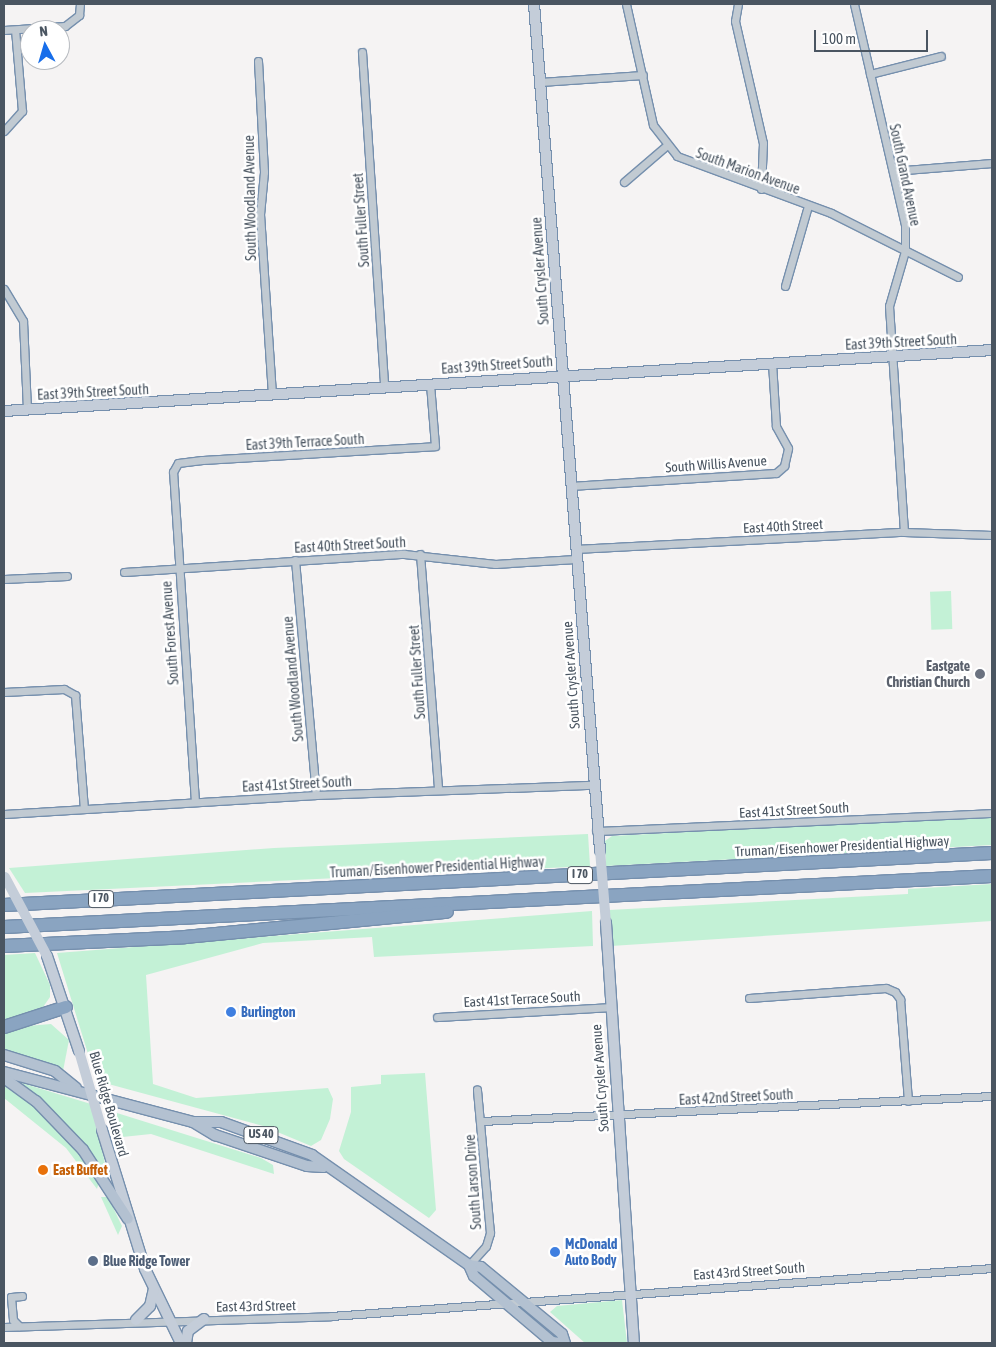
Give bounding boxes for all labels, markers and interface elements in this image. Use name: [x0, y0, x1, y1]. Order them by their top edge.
north arrow: [20, 20, 70, 70]
scale bar: [816, 20, 930, 52]
text: N: [39, 23, 48, 39]
text: 100 m: [822, 30, 856, 47]
street label: South Grand Avenue: [886, 122, 924, 228]
street label: South Woodland Avenue: [241, 135, 259, 261]
street label: South Marion Avenue: [694, 144, 802, 198]
street label: South Fuller Street: [349, 172, 373, 268]
street label: South Crysler Avenue: [528, 217, 552, 325]
street label: East 39th Street South: [845, 331, 957, 353]
street label: East 39th Street South: [441, 353, 553, 377]
street label: East 39th Street South: [37, 381, 149, 403]
street label: East 39th Terrace South: [245, 430, 365, 454]
street label: South Willis Avenue: [665, 452, 767, 476]
street label: East 40th Street: [743, 516, 823, 536]
street label: East 40th Street South: [294, 534, 406, 556]
street label: South Forest Avenue: [158, 581, 182, 685]
street label: South Woodland Avenue: [279, 616, 307, 742]
street label: South Crysler Avenue: [559, 621, 583, 729]
street label: South Fuller Street: [405, 624, 429, 720]
place label: Eastgate Christian Church: [886, 658, 970, 690]
marker: Eastgate Christian Church: [974, 668, 986, 680]
street label: East 41st Street South: [242, 773, 352, 795]
street label: East 41st Street South: [739, 799, 849, 821]
street label: Truman/Eisenhower Presidential Highway: [734, 832, 950, 860]
street label: Truman/Eisenhower Presidential Highway: [329, 853, 545, 881]
road number: I 70: [566, 866, 594, 884]
road number: I 70: [87, 890, 115, 909]
street label: East 41st Terrace South: [463, 988, 581, 1010]
place label: Burlington: [241, 1004, 296, 1020]
marker: Burlington: [225, 1006, 237, 1018]
street label: South Crysler Avenue: [588, 1024, 612, 1132]
street label: Blue Ridge Boulevard: [86, 1049, 132, 1159]
street label: East 42nd Street South: [678, 1086, 794, 1108]
road number: US 40: [242, 1126, 280, 1144]
street label: South Larson Drive: [461, 1134, 485, 1230]
place label: East Buffet: [53, 1162, 108, 1178]
marker: East Buffet: [37, 1164, 49, 1176]
place label: McDonald Auto Body: [565, 1236, 617, 1268]
marker: McDonald Auto Body: [549, 1246, 561, 1258]
place label: Blue Ridge Tower: [103, 1253, 190, 1269]
marker: Blue Ridge Tower: [87, 1255, 99, 1267]
street label: East 43rd Street South: [693, 1259, 805, 1283]
street label: East 43rd Street: [216, 1297, 296, 1315]

